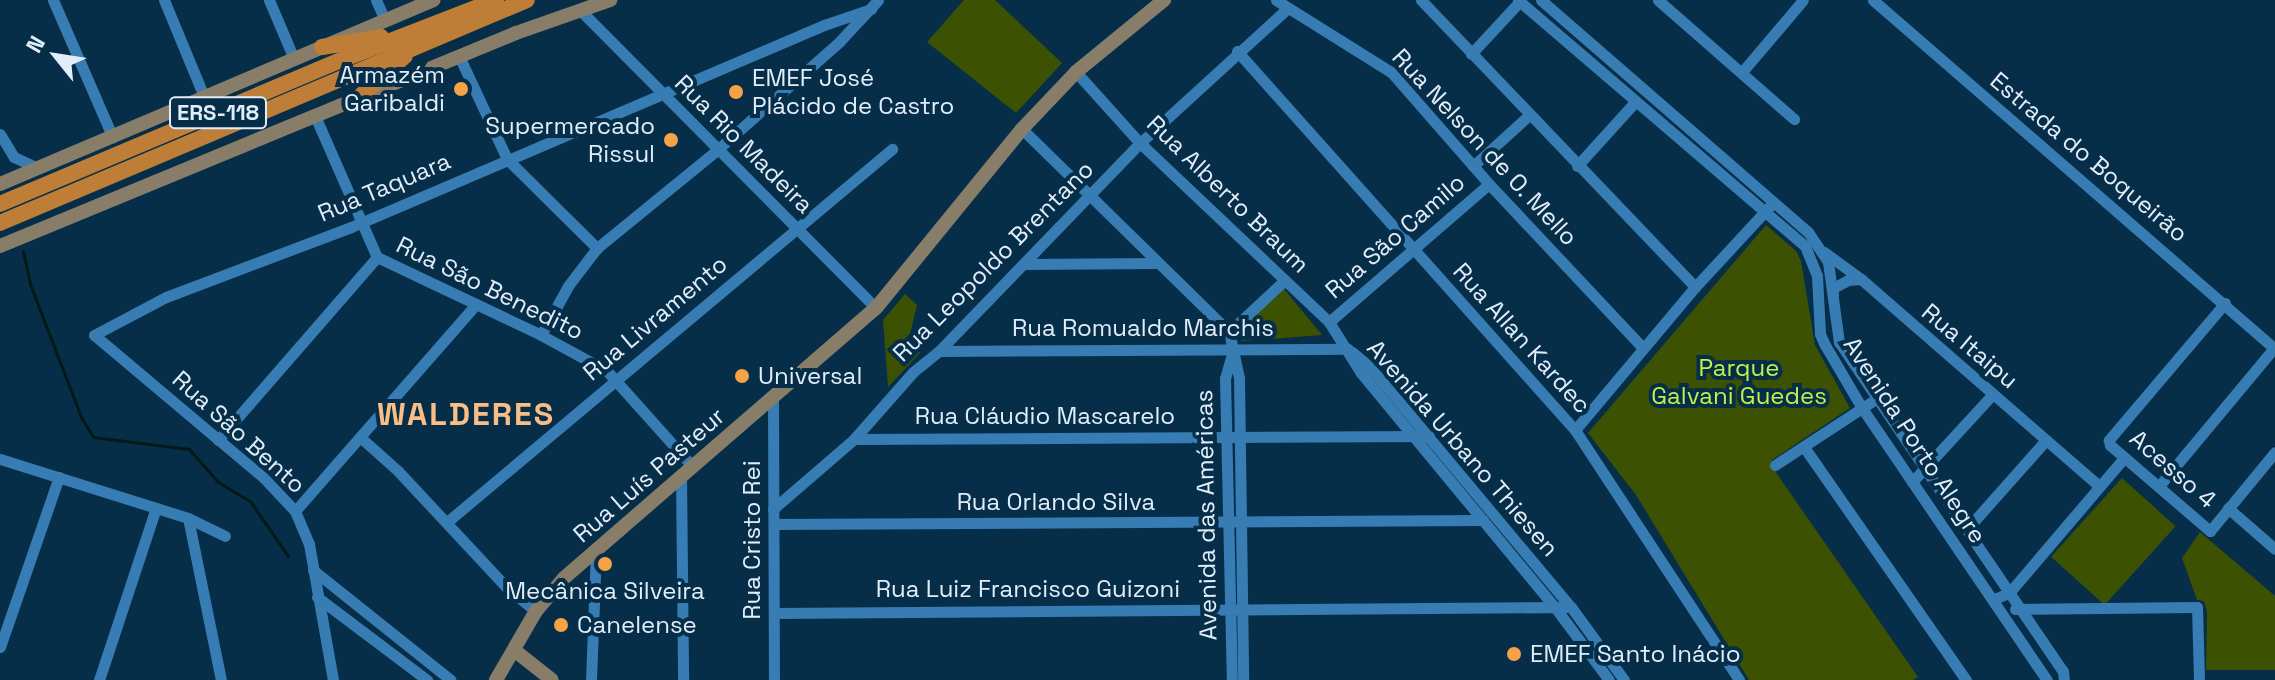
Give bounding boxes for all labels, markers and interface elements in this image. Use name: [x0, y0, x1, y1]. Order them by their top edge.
north arrow: [16, 16, 96, 96]
text: N: [19, 31, 51, 57]
street label: Rua Nelson de O. Mello: [1386, 42, 1584, 252]
place label: Armazém Garibaldi: [340, 61, 445, 117]
place label: EMEF José Plácido de Castro: [752, 64, 954, 120]
street label: Estrada do Boqueirão: [1984, 66, 2194, 248]
street label: Rua Rio Madeira: [669, 69, 819, 219]
marker: Armazém Garibaldi: [452, 80, 470, 98]
marker: EMEF José Plácido de Castro: [727, 83, 745, 101]
road number: ERS-118: [168, 95, 268, 131]
street label: Rua Alberto Braum: [1141, 109, 1315, 279]
place label: Supermercado Rissul: [485, 112, 655, 168]
marker: Supermercado Rissul: [662, 131, 680, 149]
street label: Rua Taquara: [313, 146, 455, 228]
street label: Rua Leopoldo Brentano: [887, 155, 1099, 367]
street label: Rua São Camilo: [1319, 168, 1471, 304]
street label: Rua São Benedito: [392, 230, 588, 346]
street label: Rua Livramento: [577, 249, 733, 387]
street label: Rua Allan Kardec: [1447, 257, 1597, 419]
street label: Rua Itaipu: [1916, 298, 2024, 394]
street label: Rua Romualdo Marchis: [1012, 314, 1274, 342]
street label: Avenida Porto Alegre: [1837, 331, 1993, 549]
street label: Avenida Urbano Thiesen: [1361, 334, 1565, 562]
park label: Parque Galvani Guedes: [1651, 354, 1827, 410]
place label: Universal: [758, 362, 862, 390]
street label: Rua São Bento: [167, 365, 311, 499]
marker: Universal: [733, 367, 751, 385]
street label: Avenida das Américas: [1189, 389, 1223, 641]
district label: WALDERES: [377, 395, 555, 433]
street label: Rua Luís Pasteur: [567, 401, 731, 549]
street label: Rua Cláudio Mascarelo: [915, 402, 1175, 430]
street label: Acesso 4: [2124, 424, 2222, 514]
street label: Rua Cristo Rei: [738, 460, 766, 620]
street label: Rua Orlando Silva: [957, 488, 1155, 516]
marker: Mecânica Silveira: [596, 555, 614, 573]
street label: Rua Luiz Francisco Guizoni: [876, 575, 1180, 603]
place label: Mecânica Silveira: [505, 577, 705, 605]
place label: Canelense: [577, 611, 697, 639]
marker: Canelense: [552, 616, 570, 634]
place label: EMEF Santo Inácio: [1530, 640, 1741, 668]
marker: EMEF Santo Inácio: [1505, 645, 1523, 663]

